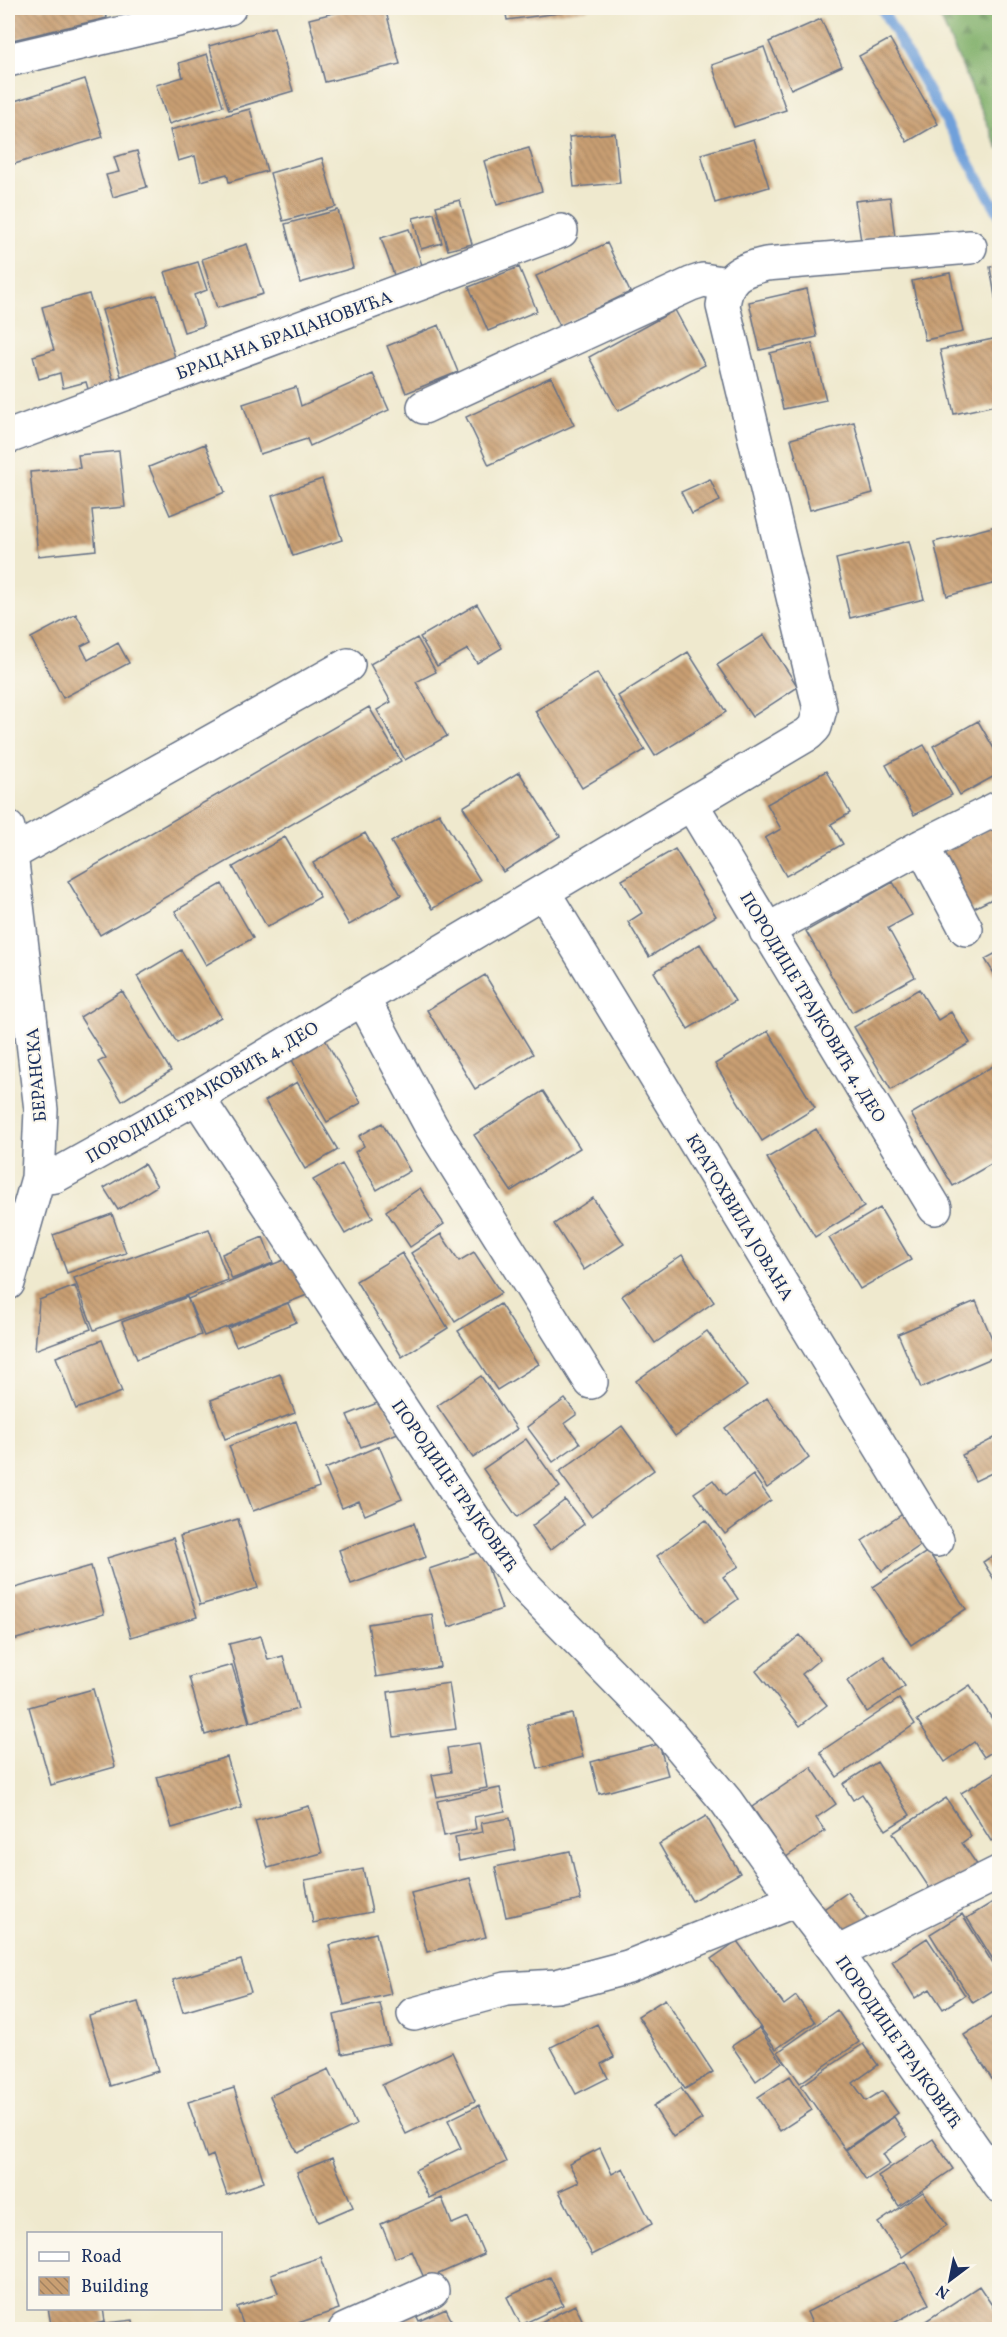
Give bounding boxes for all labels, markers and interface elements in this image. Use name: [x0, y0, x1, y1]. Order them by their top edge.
street label: БРАЦАНА БРАЦАНОВИЋА: [173, 286, 396, 387]
street label: ПОРОДИЦЕ ТРАЈКОВИЋ 4. ДЕО: [733, 888, 891, 1128]
street label: ПОРОДИЦЕ ТРАЈКОВИЋ 4. ДЕО: [82, 1016, 324, 1170]
street label: БЕРАНСКА: [21, 1026, 54, 1123]
street label: КРАТОХВИЛА ЈОВАНА: [679, 1130, 799, 1306]
street label: ПОРОДИЦЕ ТРАЈКОВИЋ: [384, 1395, 523, 1578]
street label: ПОРОДИЦЕ ТРАЈКОВИЋ: [828, 1951, 967, 2134]
legend: [27, 2232, 222, 2310]
text: Road: [81, 2245, 122, 2270]
north arrow: [920, 2250, 980, 2310]
text: Building: [81, 2275, 149, 2300]
text: N: [932, 2278, 954, 2303]

